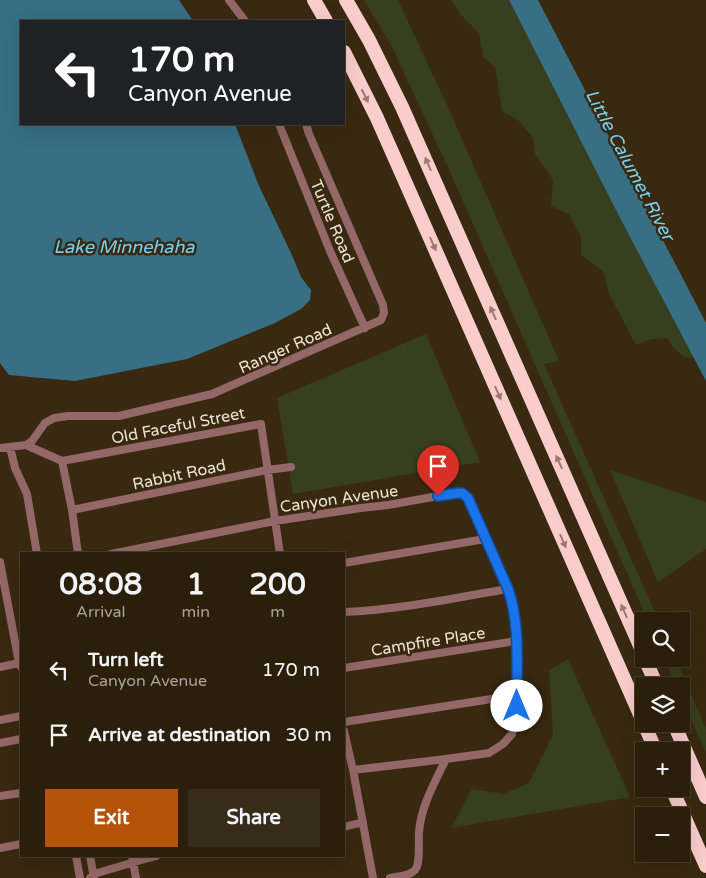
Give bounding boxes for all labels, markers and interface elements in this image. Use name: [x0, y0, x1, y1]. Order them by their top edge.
text: 170 m: [128, 39, 235, 81]
icon: left: [45, 40, 110, 105]
text: Canyon Avenue: [128, 81, 292, 107]
water label: Little Calumet River: [581, 86, 680, 246]
one-way arrow: [362, 89, 370, 103]
one-way arrow: [423, 157, 431, 171]
street label: Turtle Road: [306, 177, 359, 266]
water label: Lake Minnehaha: [54, 236, 195, 258]
one-way arrow: [429, 237, 437, 251]
one-way arrow: [489, 306, 497, 320]
street label: Ranger Road: [236, 319, 335, 378]
one-way arrow: [495, 386, 503, 400]
street label: Old Faceful Street: [110, 403, 247, 449]
pin: [417, 445, 459, 496]
icon: arrive: [424, 452, 452, 480]
street label: Rabbit Road: [131, 455, 228, 495]
one-way arrow: [554, 455, 562, 469]
street label: Canyon Avenue: [279, 481, 399, 517]
one-way arrow: [560, 534, 568, 548]
text: 08:08: [59, 566, 142, 603]
text: 1: [186, 566, 205, 603]
text: 200: [249, 566, 306, 603]
text: Arrival: [76, 602, 126, 622]
text: min: [182, 602, 210, 622]
text: m: [270, 602, 285, 622]
one-way arrow: [620, 604, 628, 618]
map controls: [635, 612, 690, 862]
button: search: [635, 612, 690, 667]
street label: Campfire Place: [370, 623, 487, 661]
text: Turn left: [88, 649, 164, 671]
icon: left: [45, 656, 73, 684]
text: 170 m: [262, 659, 320, 681]
text: Canyon Avenue: [88, 671, 207, 691]
button: layers: [635, 677, 690, 732]
position arrow: [490, 679, 542, 731]
icon: arrive: [45, 721, 73, 749]
text: Arrive at destination: [88, 724, 271, 746]
text: 30 m: [286, 724, 332, 746]
button: +: [635, 742, 690, 797]
button: Exit: [45, 789, 178, 847]
button: Share: [188, 789, 320, 847]
button: −: [635, 807, 690, 862]

